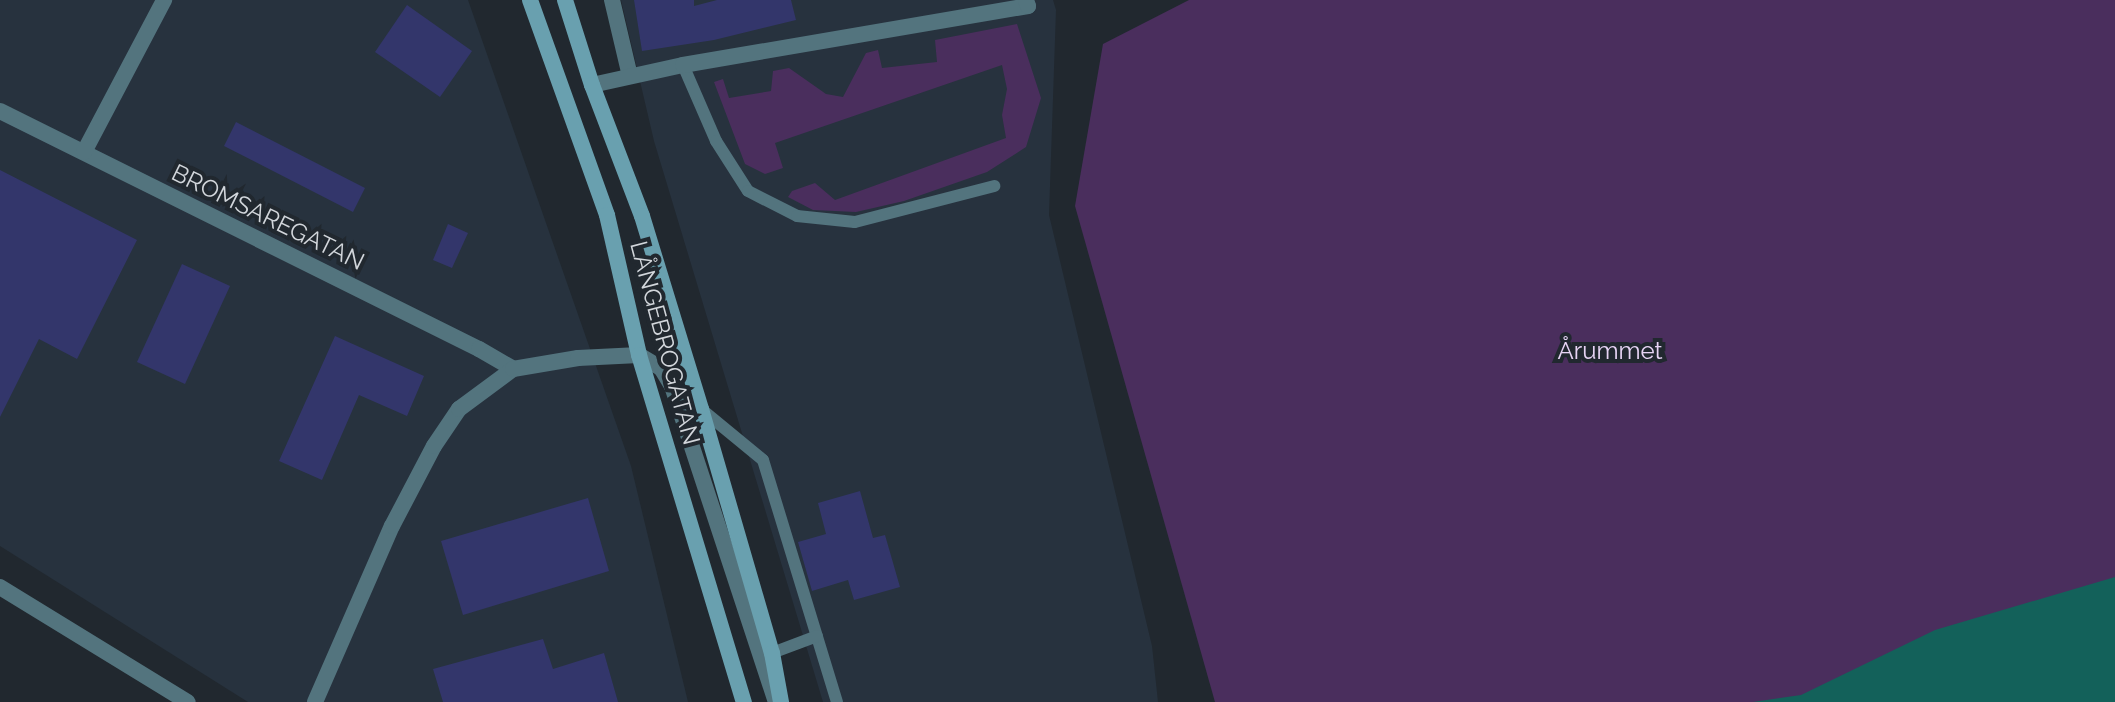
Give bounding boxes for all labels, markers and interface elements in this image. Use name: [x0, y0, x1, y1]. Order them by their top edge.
street label: BROMSAREGATAN: [167, 158, 369, 276]
street label: LÅNGEBROGATAN: [624, 238, 706, 448]
park label: Årummet: [1557, 337, 1663, 365]

